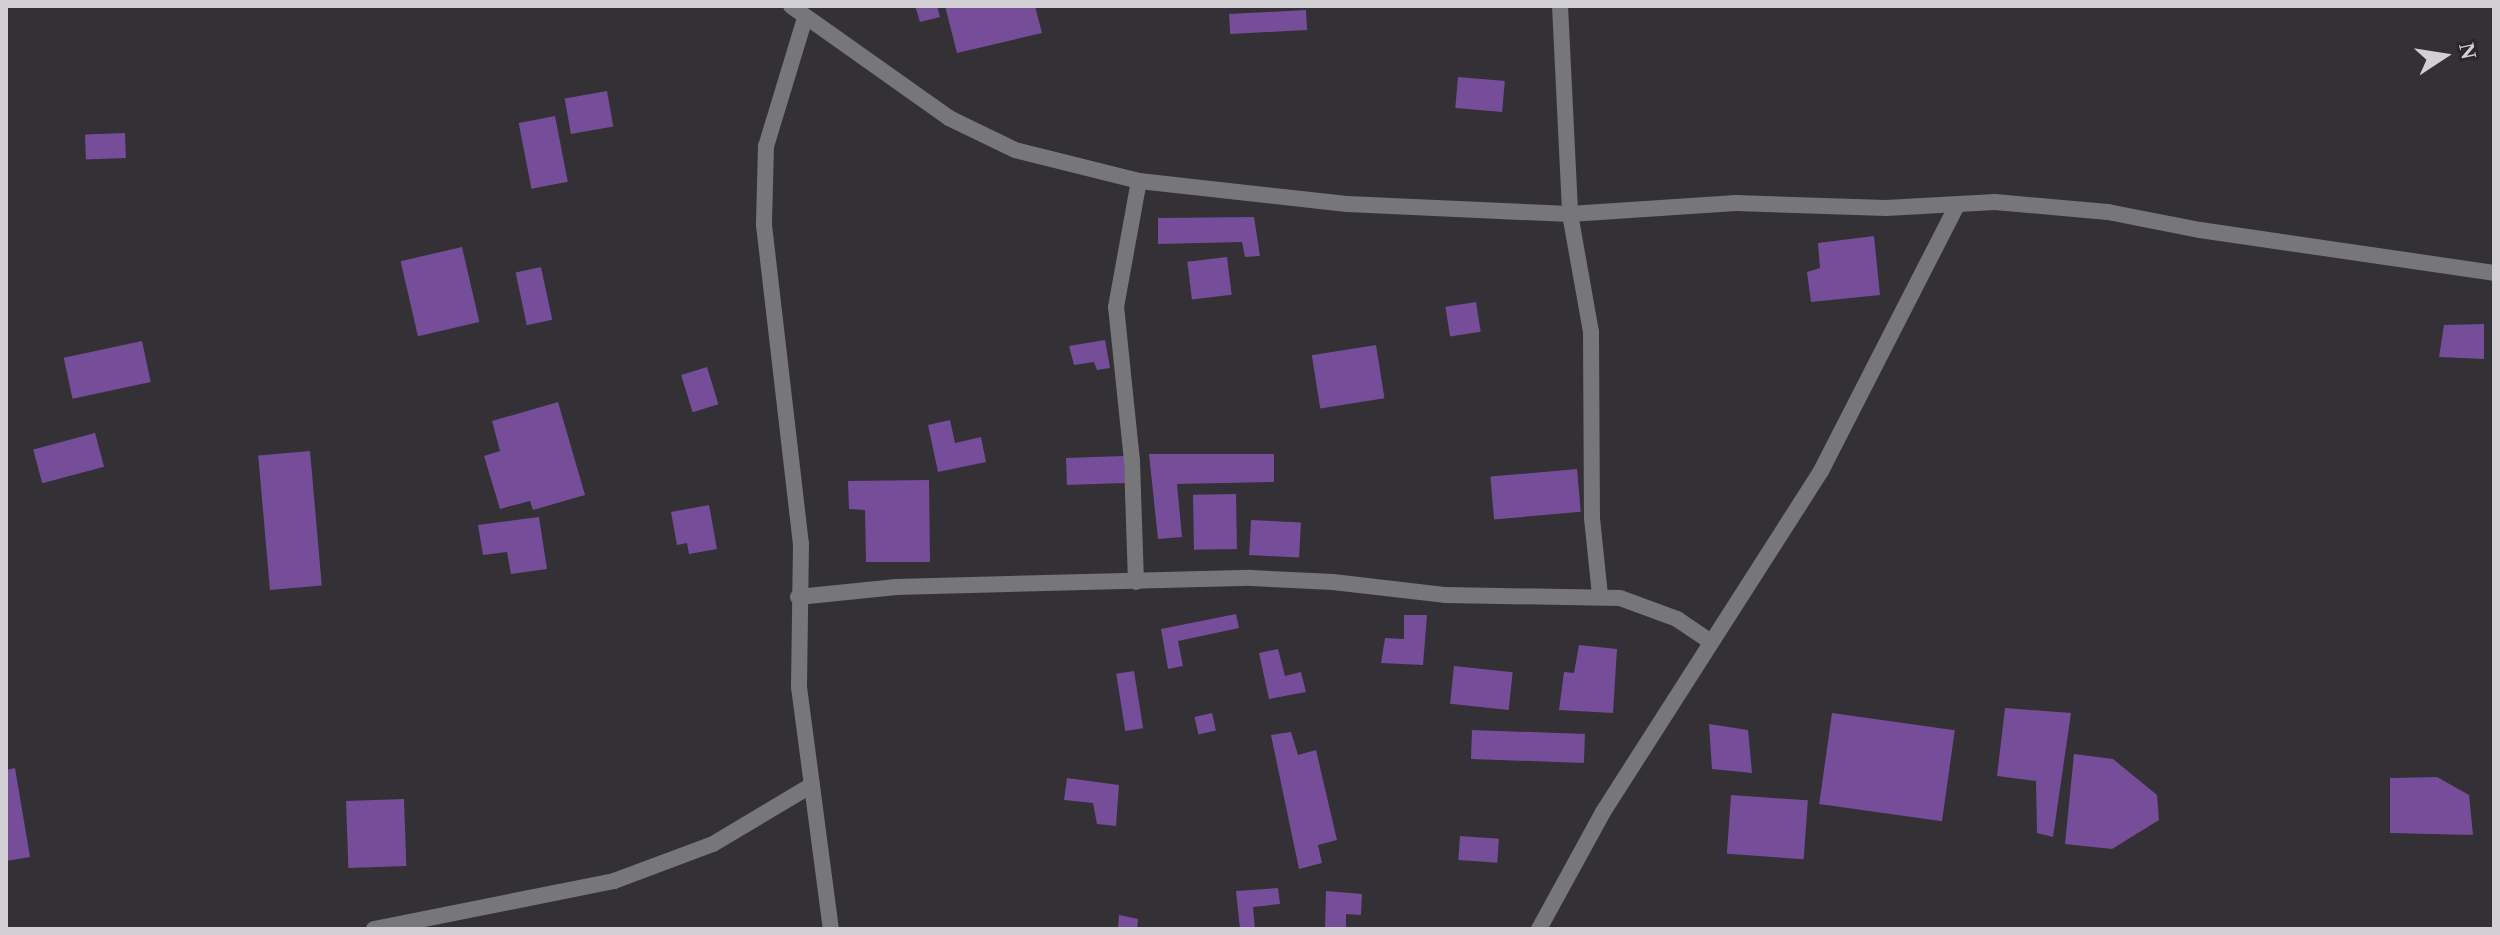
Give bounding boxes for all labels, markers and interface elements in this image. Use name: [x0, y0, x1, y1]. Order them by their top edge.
north arrow: [2404, 16, 2484, 96]
text: N: [2454, 41, 2482, 61]

